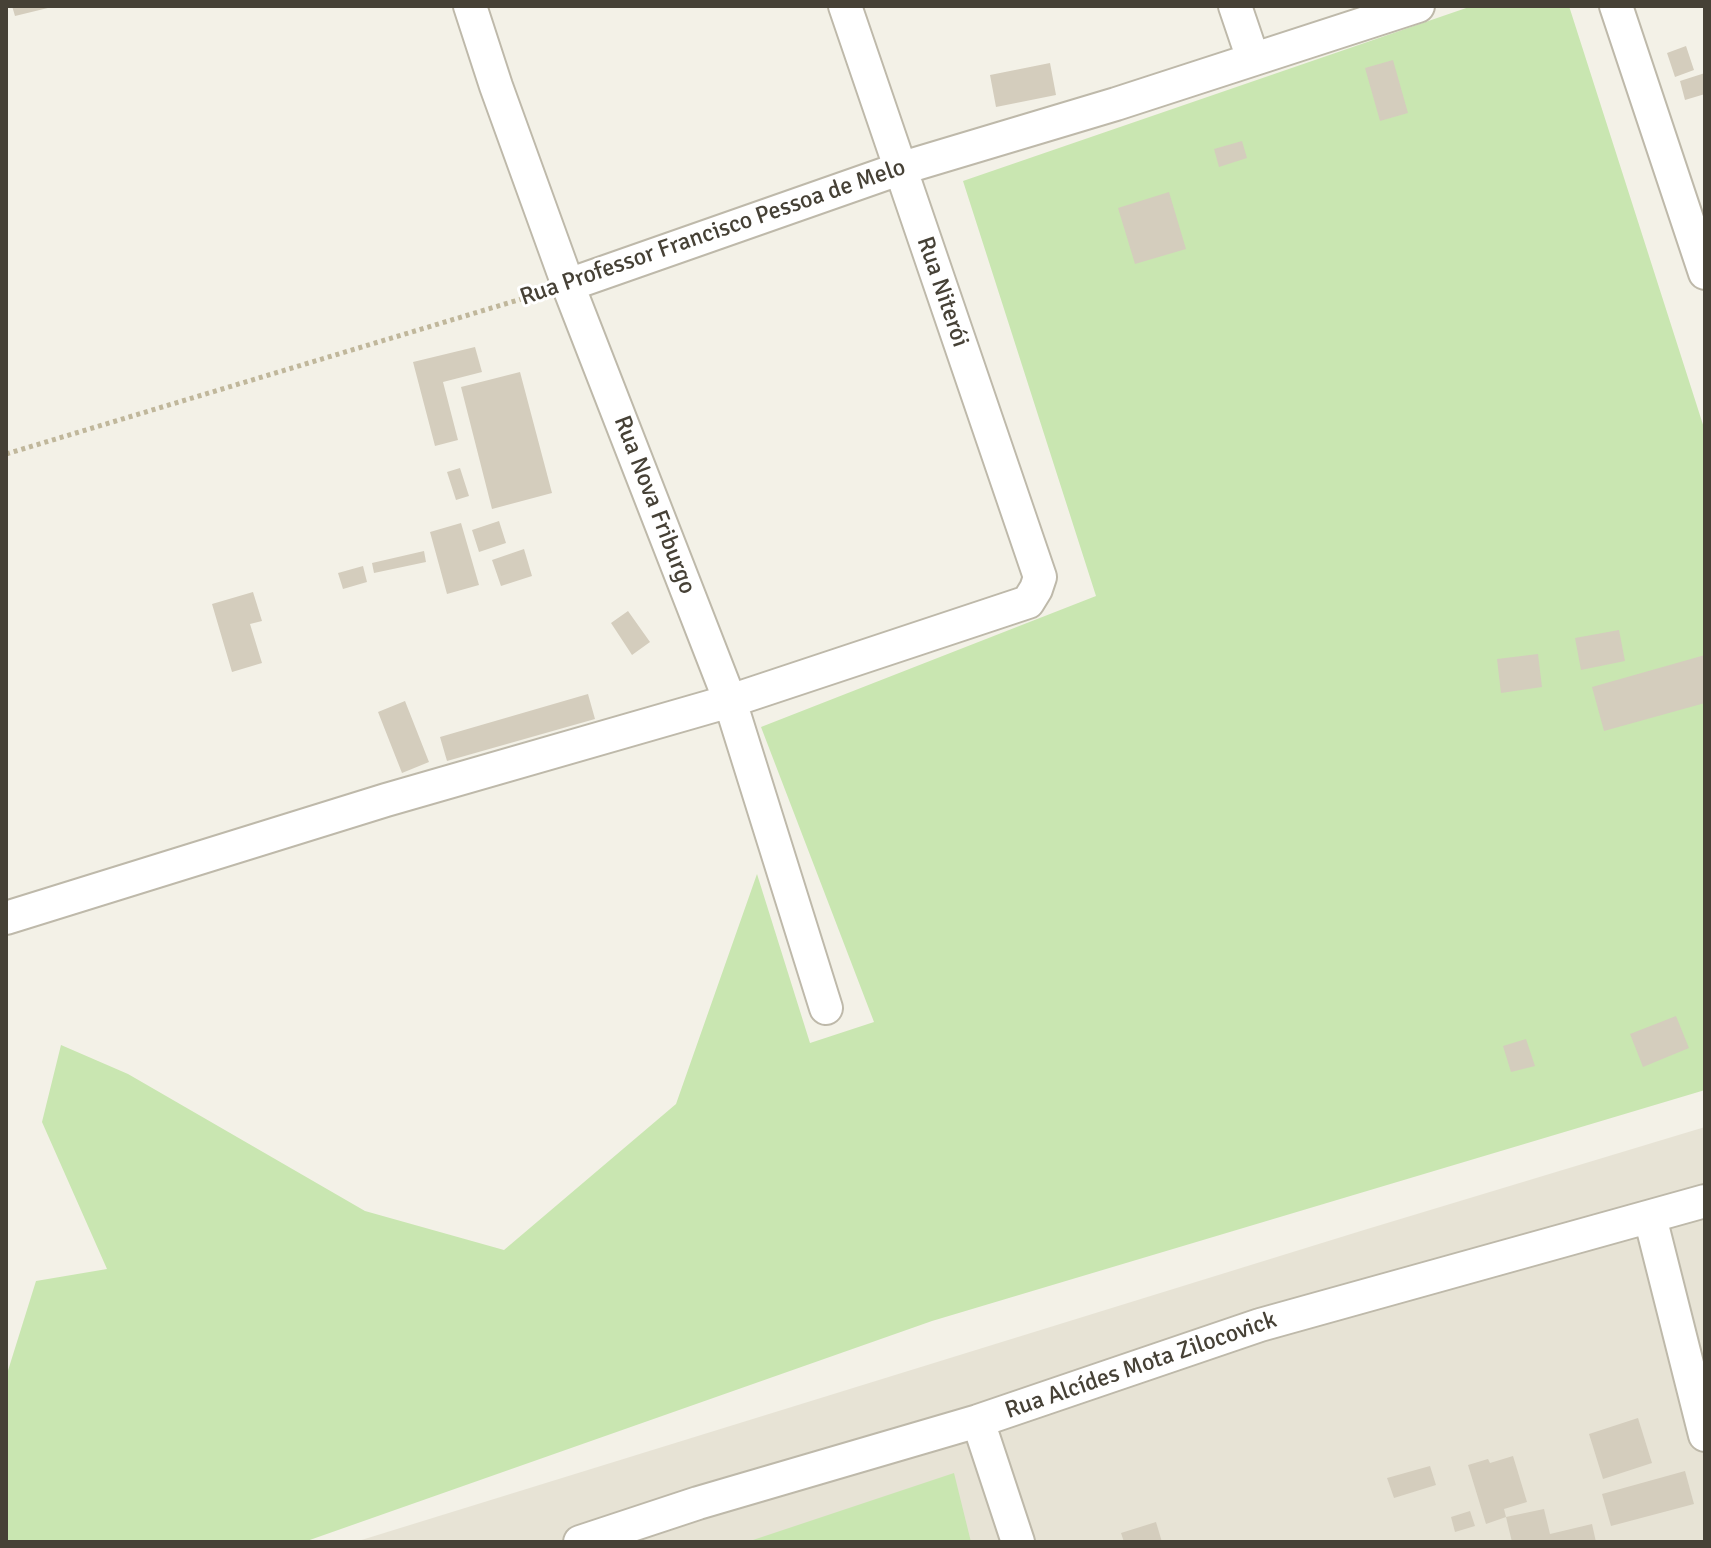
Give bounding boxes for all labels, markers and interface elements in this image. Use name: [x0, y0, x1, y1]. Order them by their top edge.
street label: Rua Professor Francisco Pessoa de Melo: [516, 153, 910, 313]
street label: Rua Niterói: [910, 233, 974, 351]
street label: Rua Nova Friburgo: [607, 412, 701, 598]
street label: Rua Alcídes Mota Zilocovick: [1002, 1306, 1280, 1426]

